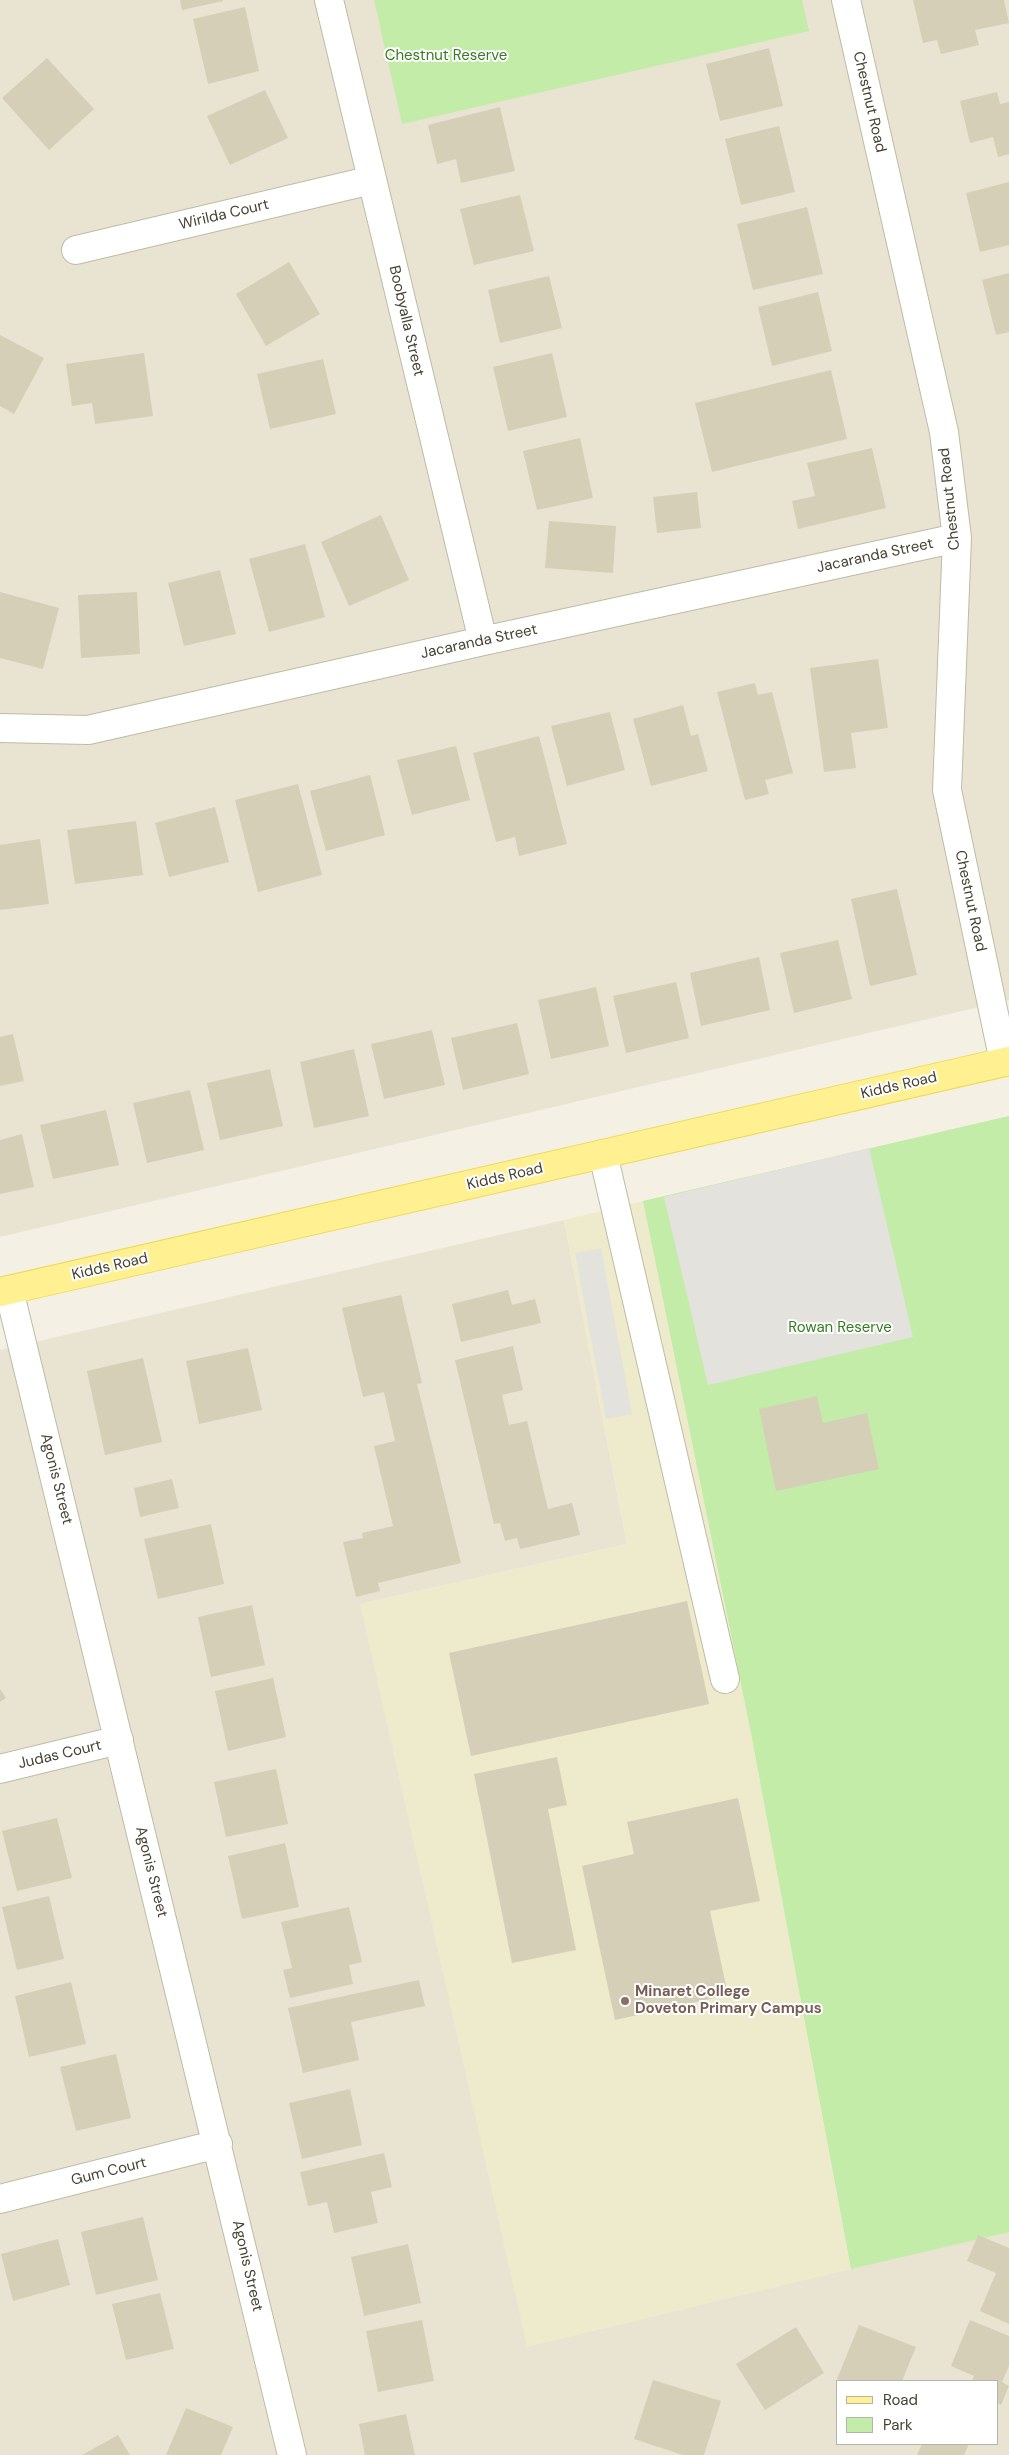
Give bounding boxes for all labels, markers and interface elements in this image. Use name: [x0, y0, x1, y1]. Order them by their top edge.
park label: Chestnut Reserve: [385, 47, 507, 65]
street label: Chestnut Road: [849, 50, 889, 154]
street label: Wirilda Court: [177, 196, 271, 234]
street label: Boobyalla Street: [385, 264, 427, 378]
street label: Chestnut Road: [936, 447, 964, 551]
street label: Jacaranda Street: [815, 535, 935, 577]
street label: Jacaranda Street: [419, 621, 539, 663]
street label: Chestnut Road: [950, 849, 990, 953]
street label: Kidds Road: [859, 1069, 939, 1103]
street label: Kidds Road: [465, 1160, 545, 1194]
street label: Kidds Road: [70, 1250, 150, 1284]
park label: Rowan Reserve: [788, 1319, 892, 1337]
street label: Agonis Street: [36, 1432, 76, 1526]
street label: Judas Court: [17, 1737, 103, 1773]
street label: Agonis Street: [131, 1825, 171, 1919]
place label: Minaret College Doveton Primary Campus: [635, 1983, 822, 2018]
marker: Minaret College Doveton Primary Campus: [619, 1995, 631, 2007]
street label: Gum Court: [69, 2154, 149, 2190]
street label: Agonis Street: [228, 2219, 266, 2313]
legend: [836, 2380, 999, 2445]
text: Road: [883, 2390, 918, 2410]
text: Park: [883, 2415, 913, 2435]

